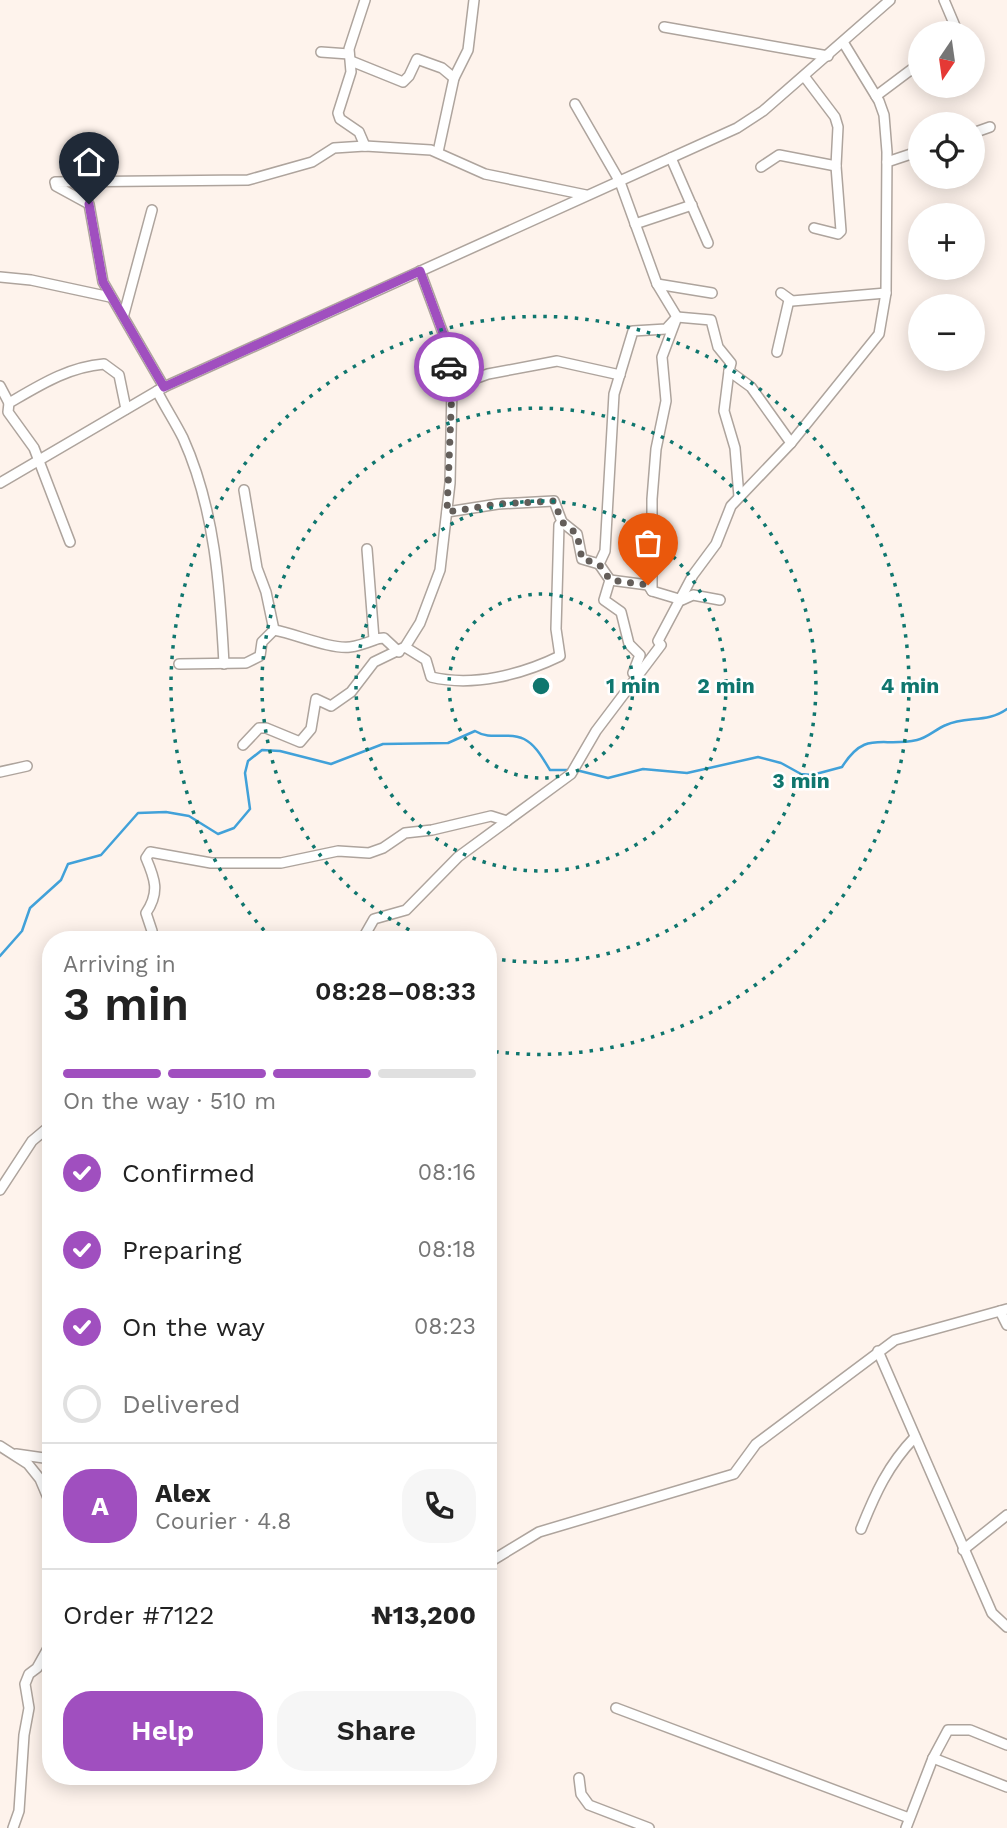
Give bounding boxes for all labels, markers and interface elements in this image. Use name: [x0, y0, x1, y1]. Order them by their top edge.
north arrow: [908, 21, 985, 98]
map controls: [908, 21, 985, 371]
button: locate: [908, 112, 985, 189]
pin: [59, 132, 119, 204]
icon: home: [70, 143, 108, 181]
button: +: [908, 203, 985, 280]
button: −: [908, 294, 985, 371]
courier: [414, 332, 484, 402]
icon: car: [430, 348, 468, 386]
pin: [618, 513, 678, 585]
icon: bag: [629, 524, 667, 562]
text: 1 min: [606, 673, 660, 698]
text: 2 min: [697, 673, 755, 698]
text: 4 min: [881, 673, 939, 698]
centre of rings: [529, 674, 553, 698]
text: 3 min: [772, 768, 830, 793]
text: Arriving in: [63, 951, 176, 978]
text: 08:28–08:33: [315, 976, 476, 1006]
text: 3 min: [63, 977, 189, 1031]
text: On the way · 510 m: [63, 1088, 276, 1115]
icon: check: [63, 1154, 101, 1192]
text: Confirmed: [122, 1158, 255, 1188]
text: 08:16: [418, 1159, 476, 1186]
icon: check: [63, 1231, 101, 1269]
text: Preparing: [122, 1235, 242, 1265]
text: 08:18: [418, 1236, 476, 1263]
icon: check: [63, 1308, 101, 1346]
text: On the way: [122, 1312, 265, 1342]
text: 08:23: [414, 1313, 476, 1340]
text: Delivered: [122, 1389, 241, 1419]
button: phone: [402, 1469, 476, 1543]
text: Alex: [155, 1478, 211, 1508]
text: A: [91, 1491, 109, 1521]
text: Courier · 4.8: [155, 1508, 291, 1535]
text: Order #7122: [63, 1600, 214, 1630]
text: ₦13,200: [371, 1600, 476, 1630]
button: Help: [63, 1691, 263, 1771]
button: Share: [277, 1691, 476, 1771]

